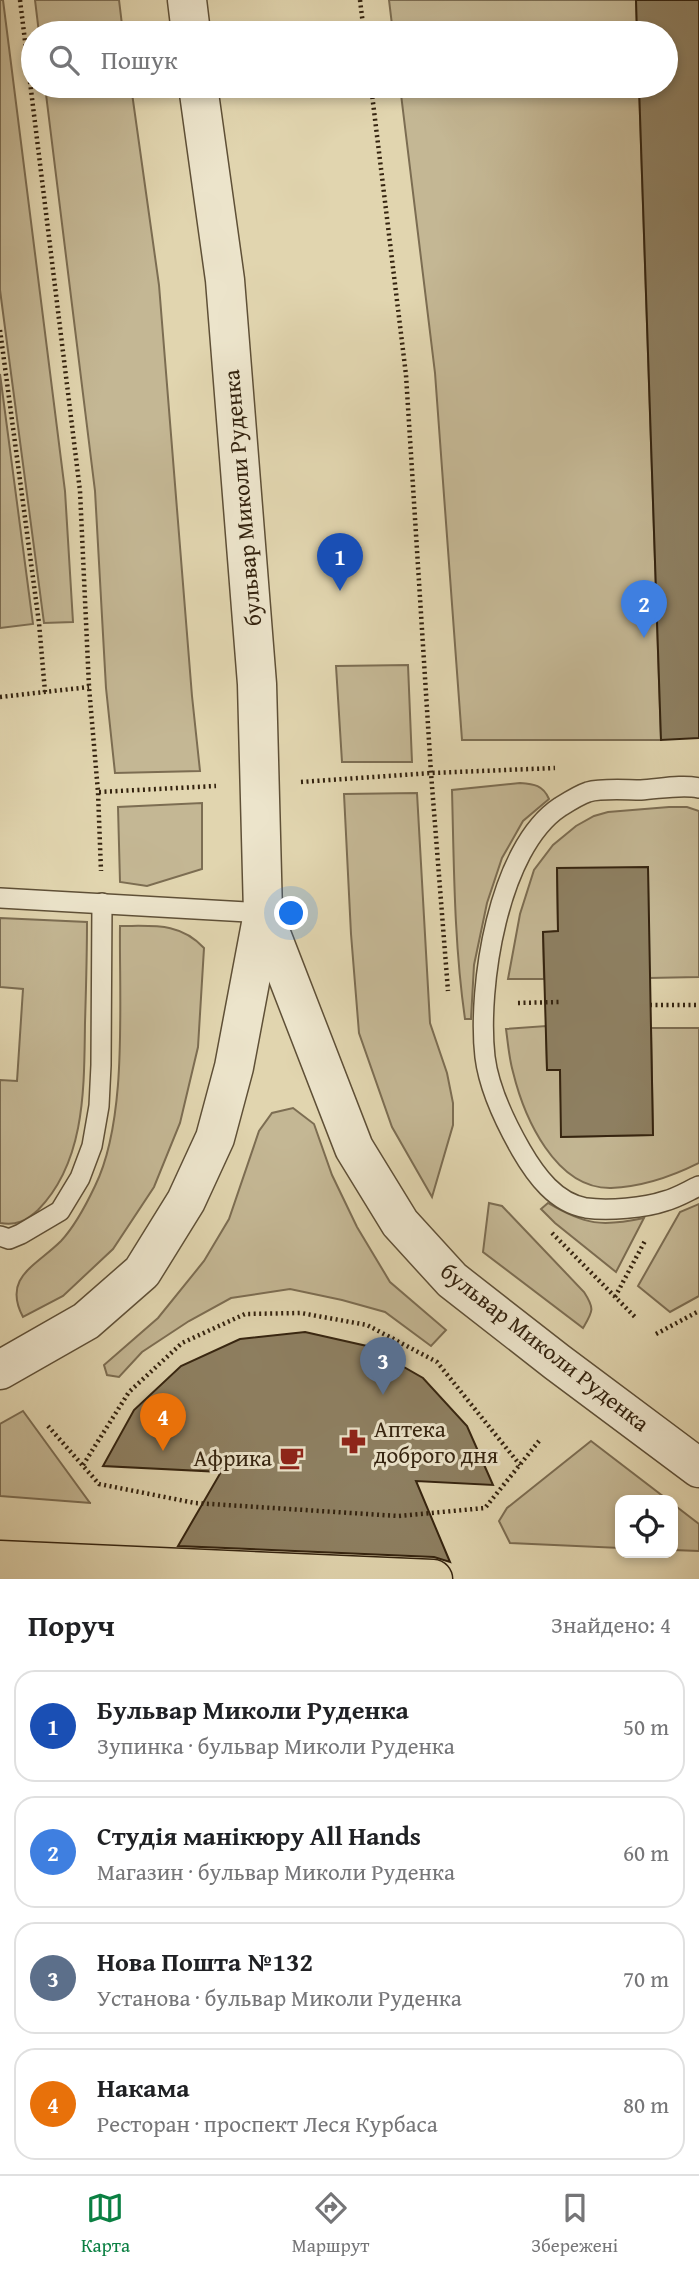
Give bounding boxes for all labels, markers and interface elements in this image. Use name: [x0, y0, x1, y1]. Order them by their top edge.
search box: [21, 21, 678, 98]
text: Пошук: [101, 40, 178, 79]
icon: search: [45, 41, 83, 79]
street label: бульвар Миколи Руденка: [214, 368, 269, 628]
pin: 1: [317, 533, 363, 591]
pin: 2: [621, 580, 667, 638]
your location: [274, 896, 308, 930]
street label: бульвар Миколи Руденка: [434, 1254, 657, 1439]
pin: 3: [360, 1337, 406, 1395]
pin: 4: [140, 1393, 186, 1451]
place label: Аптека доброго дня: [374, 1412, 499, 1471]
pharmacy icon: Аптека доброго дня: [340, 1428, 368, 1456]
place label: Африка: [194, 1441, 272, 1474]
cafe icon: Африка: [278, 1444, 306, 1472]
map controls: [615, 1495, 678, 1558]
button: locate: [615, 1495, 678, 1558]
text: Поруч: [28, 1603, 115, 1647]
text: Знайдено: 4: [551, 1608, 671, 1641]
text: Бульвар Миколи Руденка: [97, 1690, 409, 1729]
text: 1: [47, 1710, 59, 1743]
text: 50 m: [623, 1710, 669, 1743]
text: Зупинка · бульвар Миколи Руденка: [97, 1729, 455, 1762]
text: Студія манікюру All Hands: [97, 1816, 421, 1855]
text: 2: [47, 1836, 59, 1869]
text: 60 m: [623, 1836, 669, 1869]
text: Магазин · бульвар Миколи Руденка: [97, 1855, 455, 1888]
text: Нова Пошта №132: [97, 1942, 313, 1981]
text: 3: [47, 1962, 59, 1995]
text: 70 m: [623, 1962, 669, 1995]
text: Установа · бульвар Миколи Руденка: [97, 1981, 462, 2014]
text: Накама: [97, 2068, 190, 2107]
text: 4: [47, 2088, 59, 2121]
text: 80 m: [623, 2088, 669, 2121]
text: Ресторан · проспект Леся Курбаса: [97, 2107, 438, 2140]
tab: Карта: [81, 2189, 130, 2259]
tab: Маршрут: [292, 2189, 370, 2259]
tab: Збережені: [531, 2189, 618, 2259]

